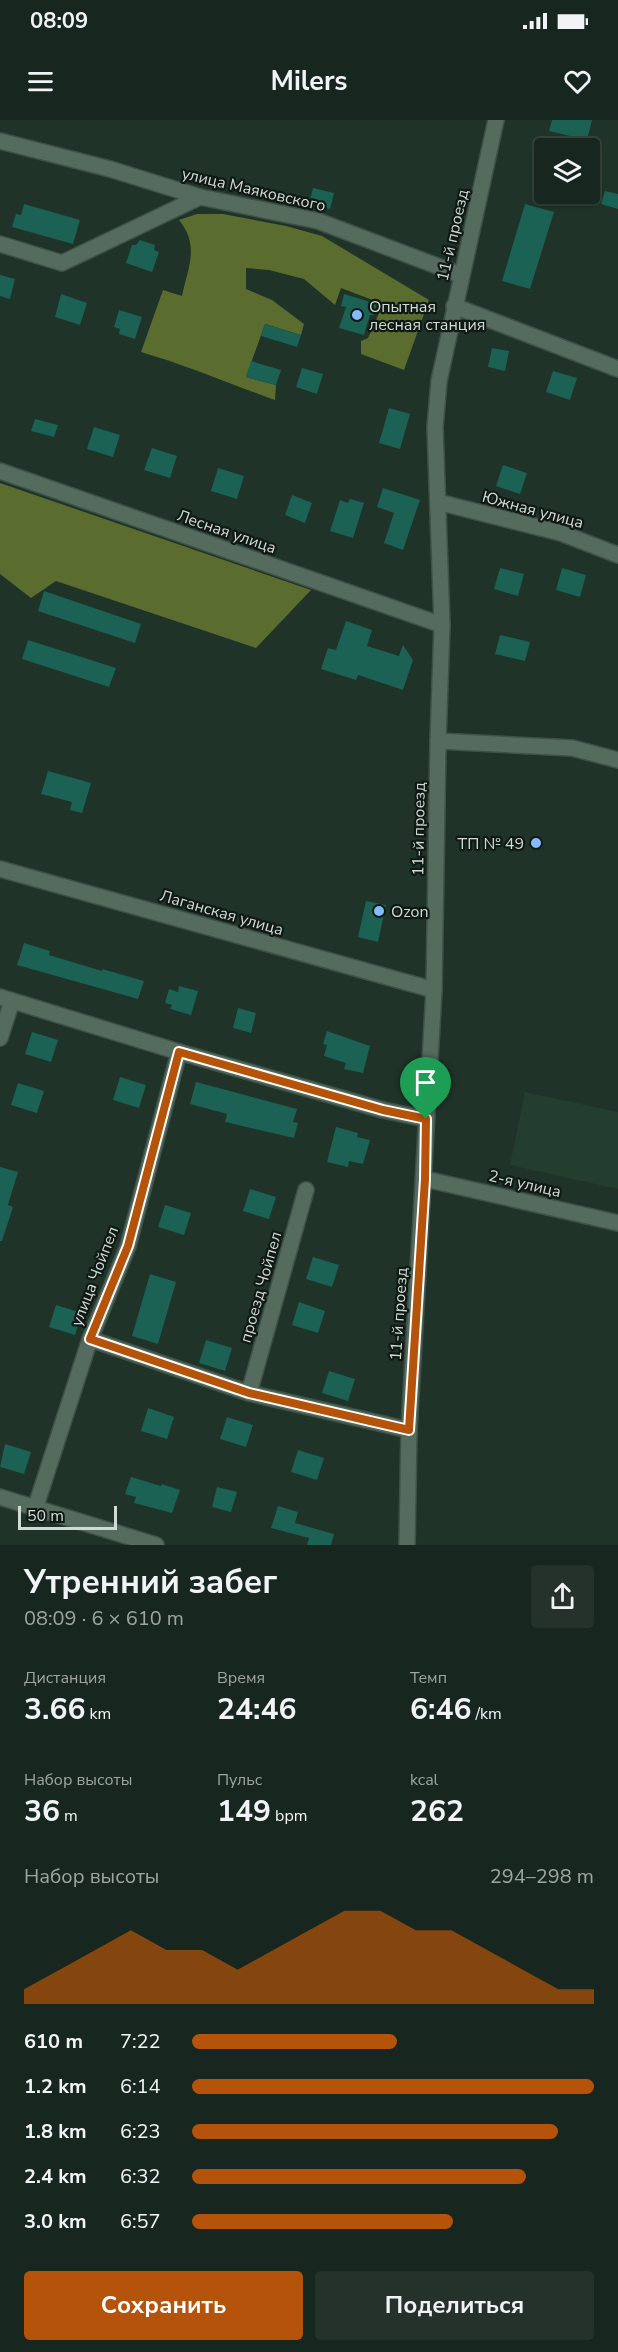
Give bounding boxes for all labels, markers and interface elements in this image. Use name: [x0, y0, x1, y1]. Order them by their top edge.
text: 08:09: [30, 6, 88, 36]
text: Milers: [270, 63, 348, 100]
icon: menu: [24, 65, 57, 98]
icon: heart: [561, 65, 594, 98]
map controls: [534, 138, 600, 204]
button: layers: [534, 138, 600, 204]
street label: улица Маяковского: [180, 163, 328, 217]
street label: 11-й проезд: [432, 187, 474, 283]
place label: Опытная лесная станция: [369, 296, 485, 336]
marker: Опытная лесная станция: [350, 308, 364, 322]
street label: Южная улица: [480, 486, 586, 534]
street label: Лесная улица: [174, 505, 279, 559]
street label: 11-й проезд: [407, 782, 431, 876]
place label: ТП № 49: [458, 833, 524, 855]
marker: ТП № 49: [529, 836, 543, 850]
street label: Лаганская улица: [157, 885, 286, 941]
place label: Ozon: [391, 901, 429, 923]
marker: Ozon: [372, 904, 386, 918]
pin: [400, 1057, 451, 1119]
icon: arrive: [409, 1066, 442, 1099]
street label: 2-я улица: [486, 1165, 563, 1203]
street label: улица Чойпел: [66, 1223, 124, 1329]
street label: проезд Чойпел: [235, 1229, 287, 1345]
street label: 11-й проезд: [385, 1266, 413, 1362]
scale bar: [18, 1503, 117, 1530]
text: 50 m: [27, 1505, 64, 1527]
text: Утренний забег: [24, 1560, 277, 1605]
button: share: [531, 1565, 594, 1628]
text: 08:09 · 6 × 610 m: [24, 1605, 184, 1632]
text: Дистанция: [24, 1667, 106, 1689]
text: Время: [217, 1667, 265, 1689]
text: Темп: [410, 1667, 447, 1689]
text: 3.66: [24, 1689, 85, 1730]
text: 24:46: [217, 1689, 296, 1730]
text: 6:46: [410, 1689, 471, 1730]
text: km: [85, 1703, 111, 1725]
text: /km: [471, 1703, 502, 1725]
text: Набор высоты: [24, 1769, 132, 1791]
text: Пульс: [217, 1769, 262, 1791]
text: kcal: [410, 1769, 438, 1791]
text: 36: [24, 1791, 60, 1832]
text: 149: [217, 1791, 271, 1832]
text: 262: [410, 1791, 464, 1832]
text: m: [60, 1805, 78, 1827]
text: bpm: [271, 1805, 307, 1827]
text: Набор высоты: [24, 1863, 159, 1890]
text: 294–298 m: [490, 1863, 594, 1890]
text: 610 m: [24, 2028, 83, 2055]
text: 7:22: [120, 2028, 161, 2055]
text: 1.2 km: [24, 2073, 87, 2100]
text: 6:14: [120, 2073, 161, 2100]
text: 1.8 km: [24, 2118, 87, 2145]
text: 6:23: [120, 2118, 161, 2145]
text: 2.4 km: [24, 2163, 87, 2190]
text: 6:32: [120, 2163, 161, 2190]
text: 3.0 km: [24, 2208, 87, 2235]
text: 6:57: [120, 2208, 161, 2235]
button: Сохранить: [24, 2271, 303, 2340]
button: Поделиться: [315, 2271, 594, 2340]

